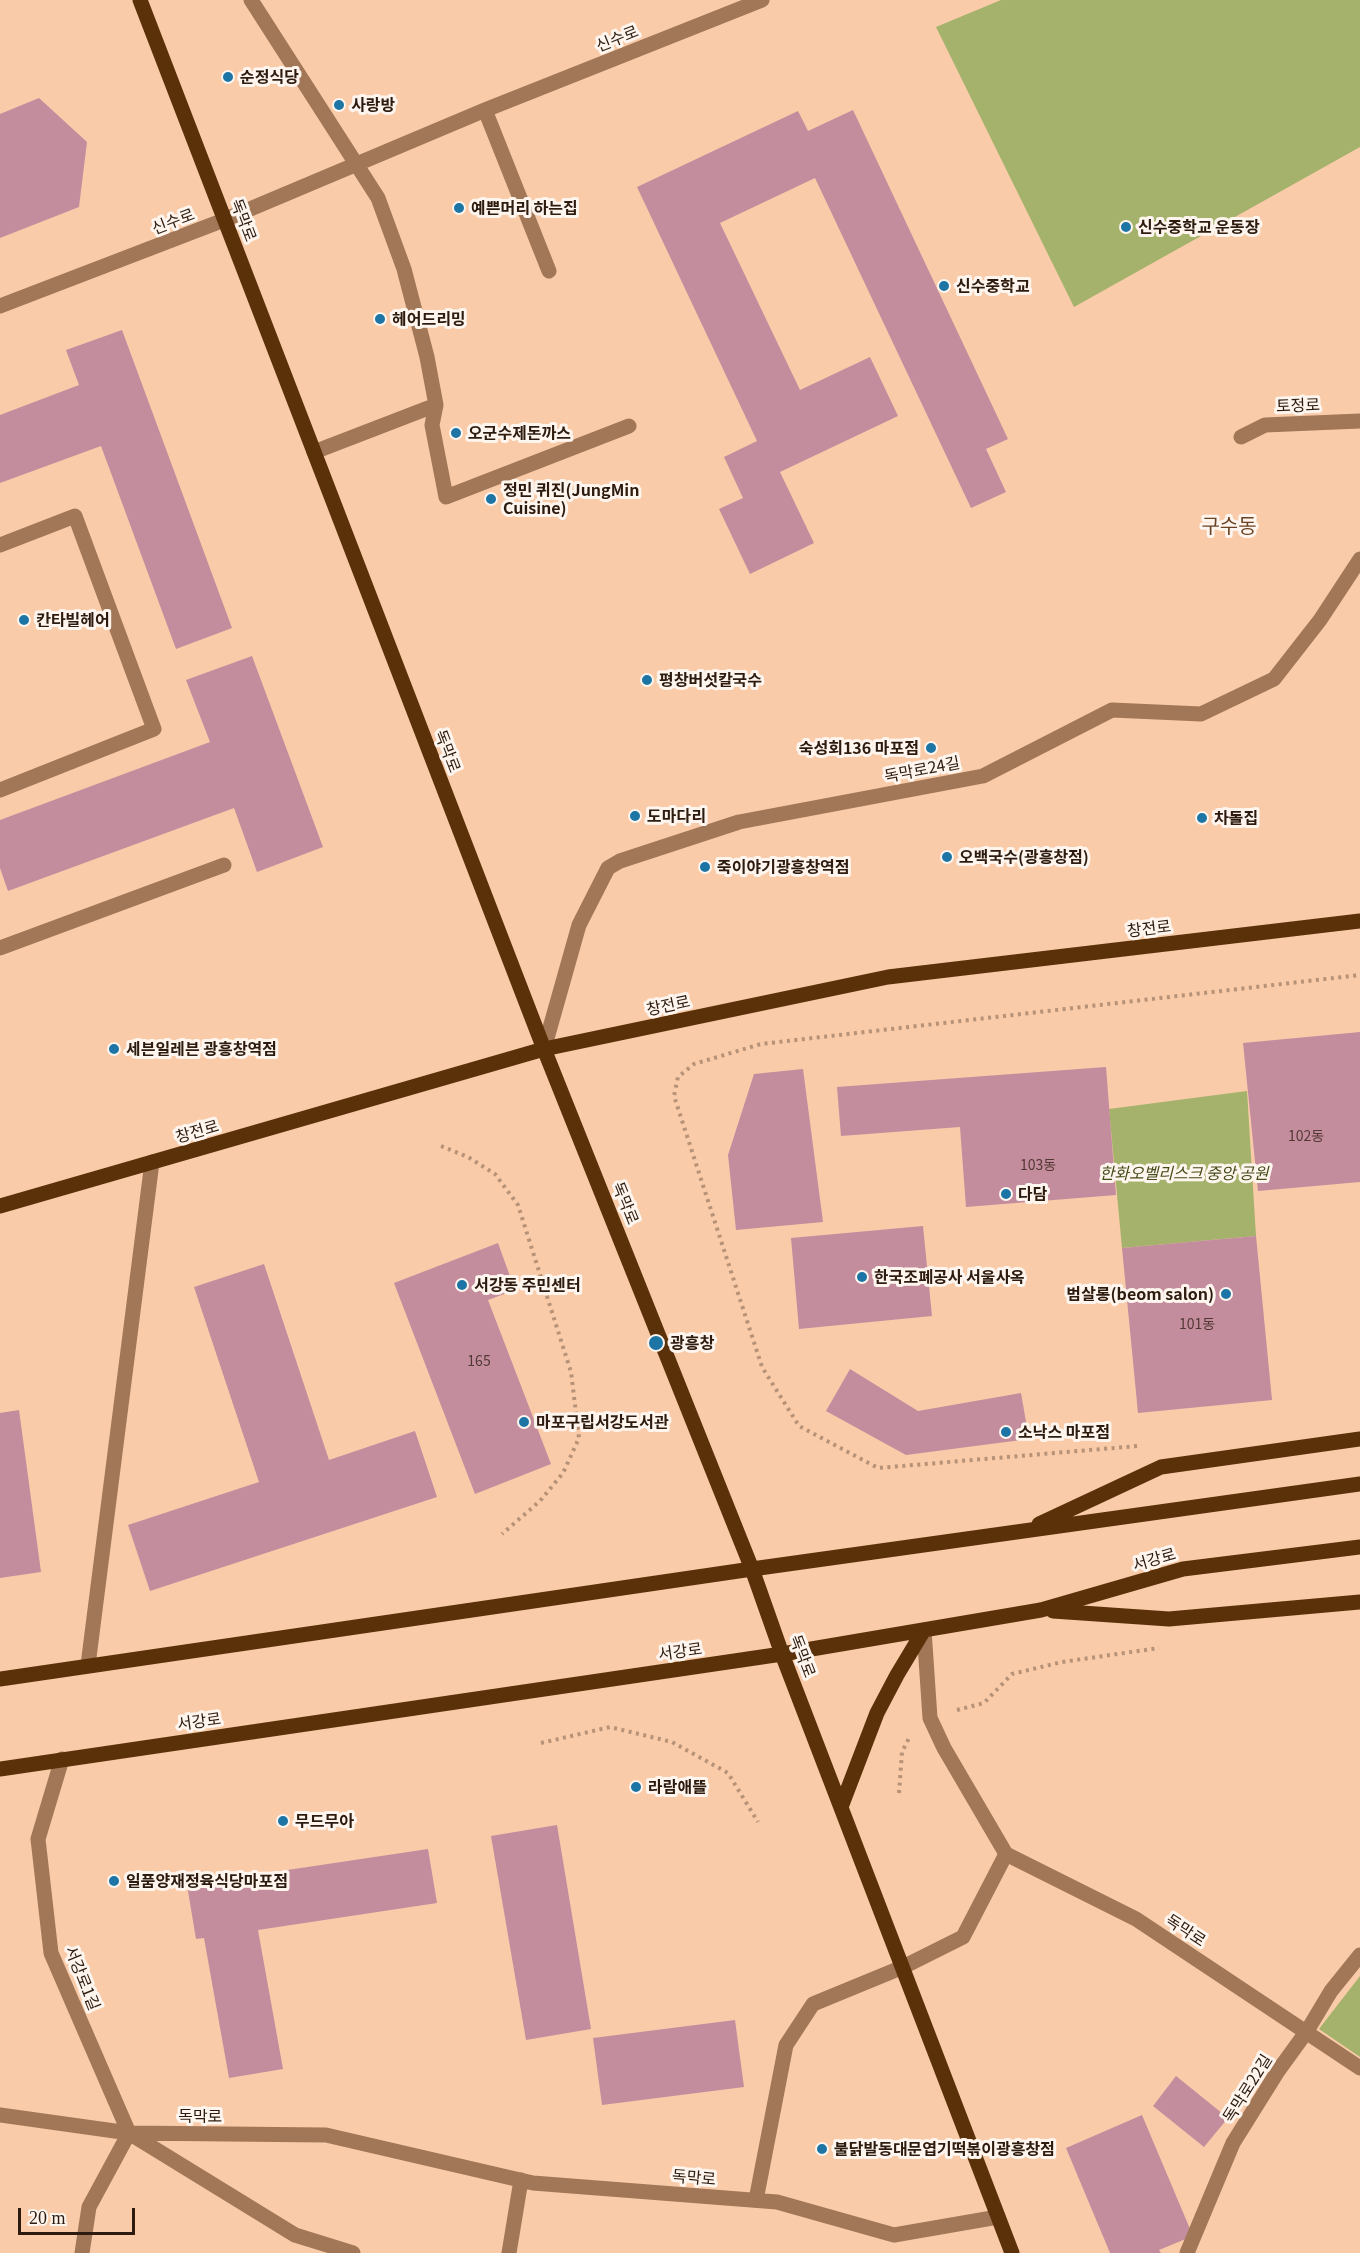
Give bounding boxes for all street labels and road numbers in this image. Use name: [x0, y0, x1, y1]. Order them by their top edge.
street label: 신수로: [593, 21, 641, 55]
street label: 독막로: [227, 196, 261, 244]
street label: 신수로: [149, 204, 197, 238]
street label: 토정로: [1276, 395, 1320, 415]
street label: 독막로: [431, 727, 465, 775]
street label: 독막로24길: [883, 752, 961, 786]
street label: 창전로: [1126, 916, 1172, 940]
street label: 창전로: [644, 991, 692, 1019]
street label: 창전로: [173, 1116, 221, 1146]
street label: 독막로: [609, 1179, 643, 1227]
street label: 서강로: [1130, 1544, 1178, 1574]
street label: 독막로: [786, 1632, 820, 1680]
street label: 서강로: [657, 1638, 703, 1664]
street label: 서강로: [176, 1708, 222, 1734]
street label: 독막로: [1162, 1910, 1210, 1950]
street label: 서강로1길: [61, 1943, 105, 2013]
street label: 독막로22길: [1219, 2050, 1275, 2126]
street label: 독막로: [178, 2106, 222, 2126]
street label: 독막로: [671, 2166, 717, 2188]

